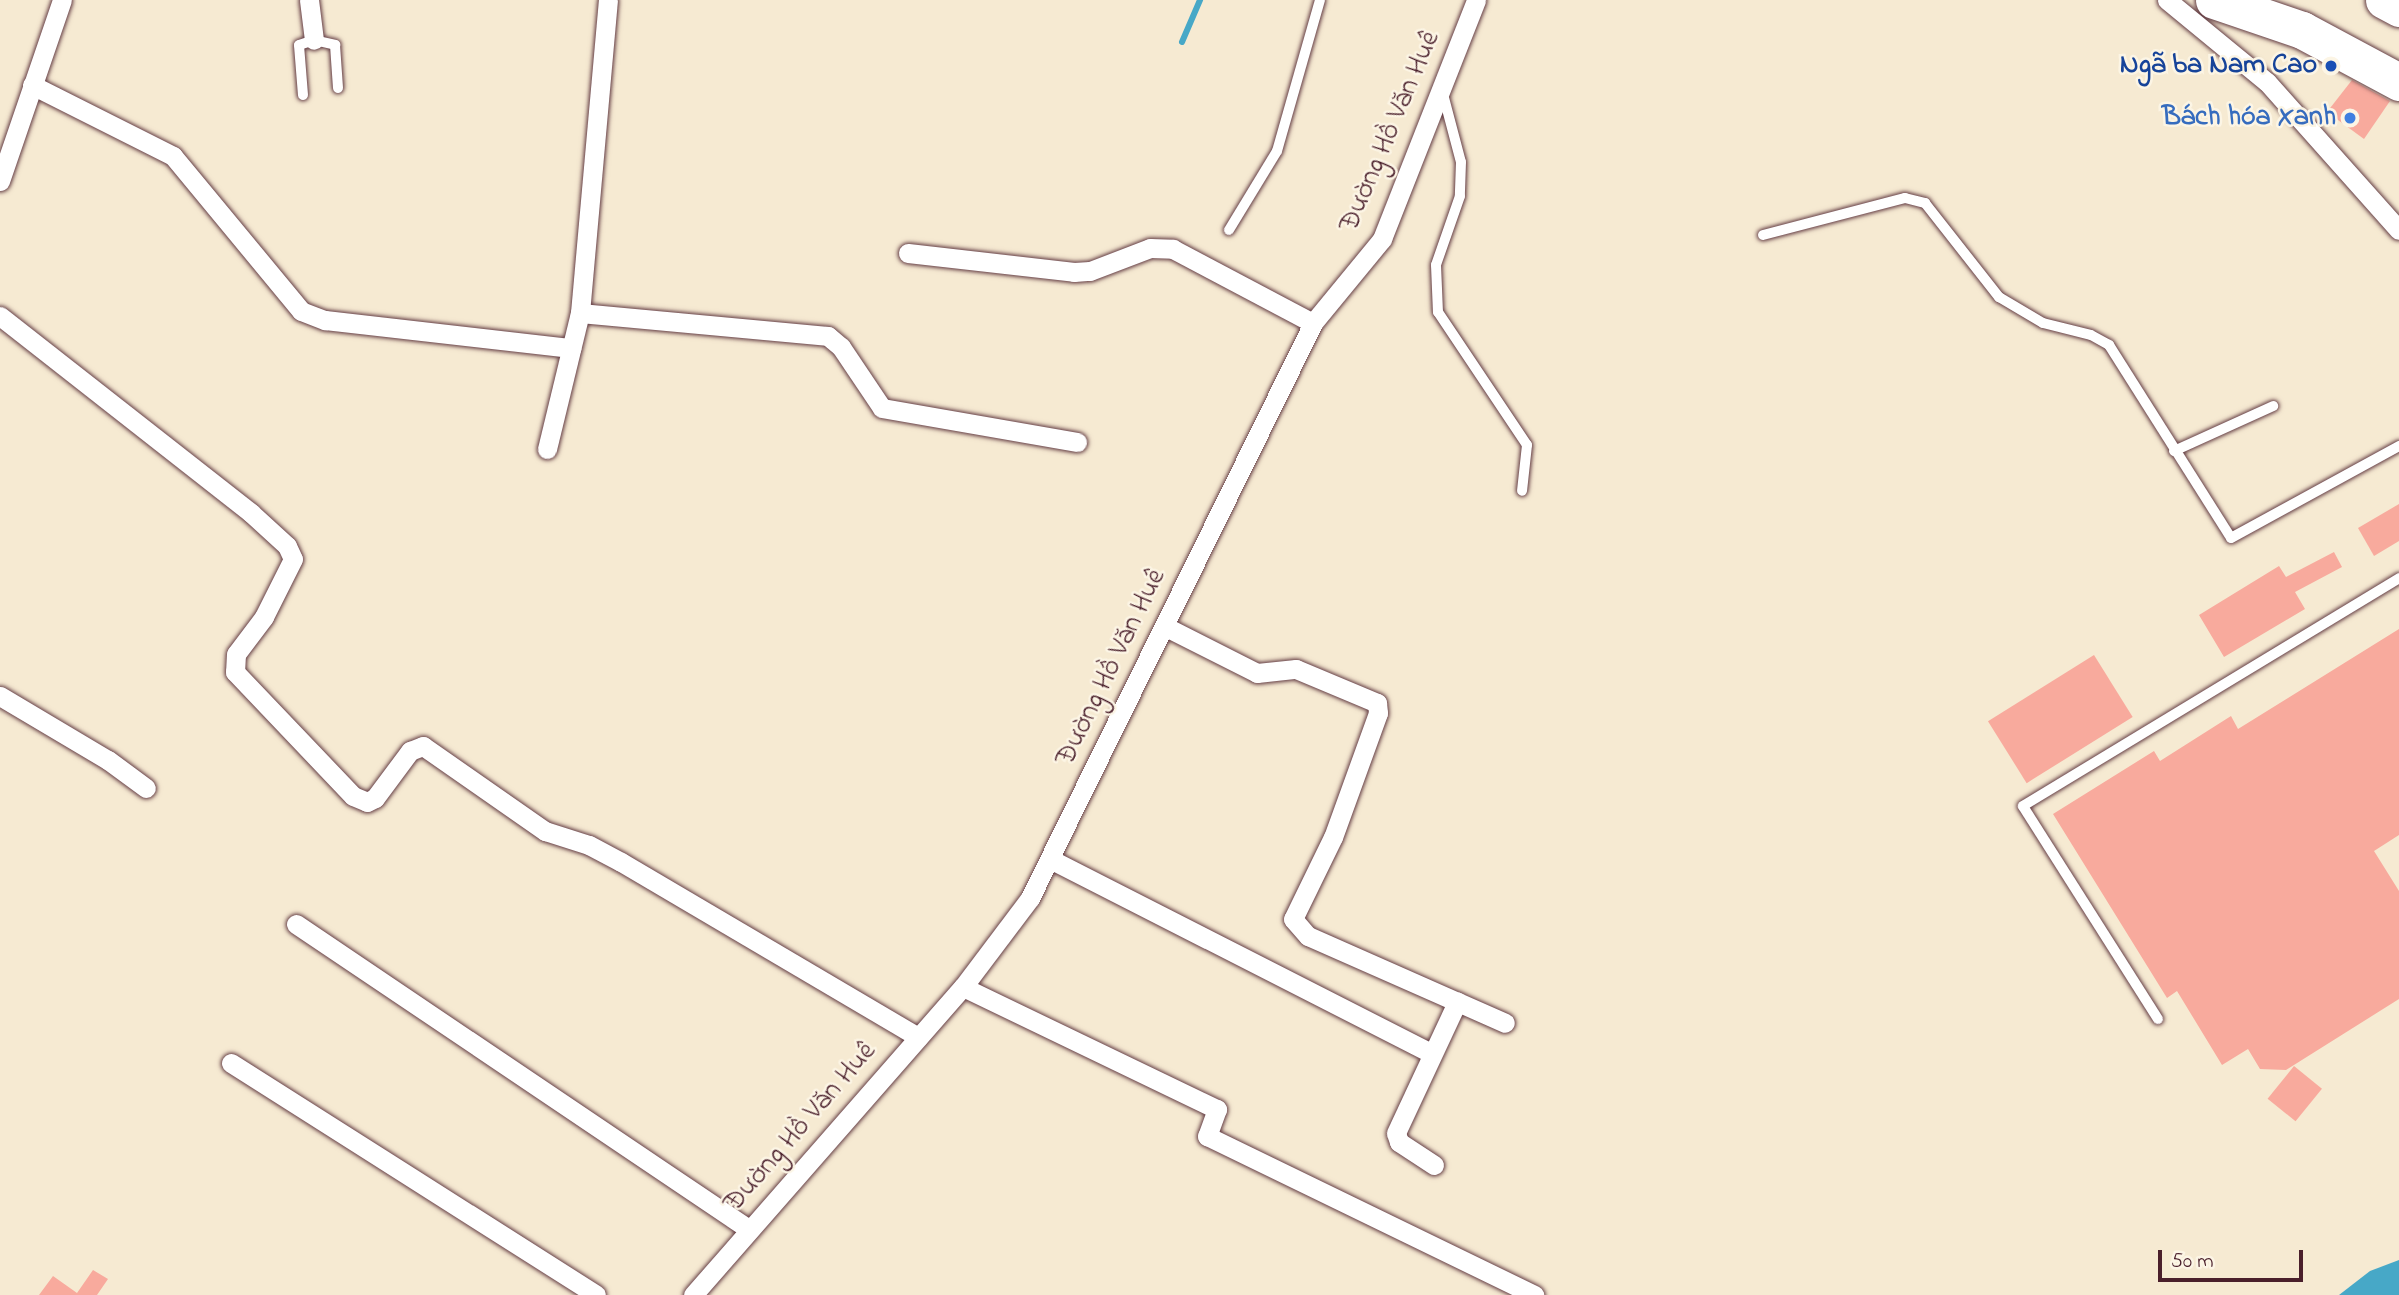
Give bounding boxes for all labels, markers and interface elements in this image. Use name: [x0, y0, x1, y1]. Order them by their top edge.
street label: Đường Hồ Văn Huê: [1334, 26, 1448, 238]
place label: Ngã ba Nam Cao: [2120, 49, 2317, 83]
marker: Ngã ba Nam Cao: [2323, 58, 2339, 74]
place label: Bách hóa Xanh: [2162, 101, 2336, 135]
marker: Bách hóa Xanh: [2342, 110, 2358, 126]
street label: Đường Hồ Văn Huê: [1050, 564, 1174, 772]
street label: Đường Hồ Văn Huê: [718, 1036, 884, 1220]
scale bar: [2161, 1236, 2306, 1280]
text: 50 m: [2171, 1247, 2214, 1277]

